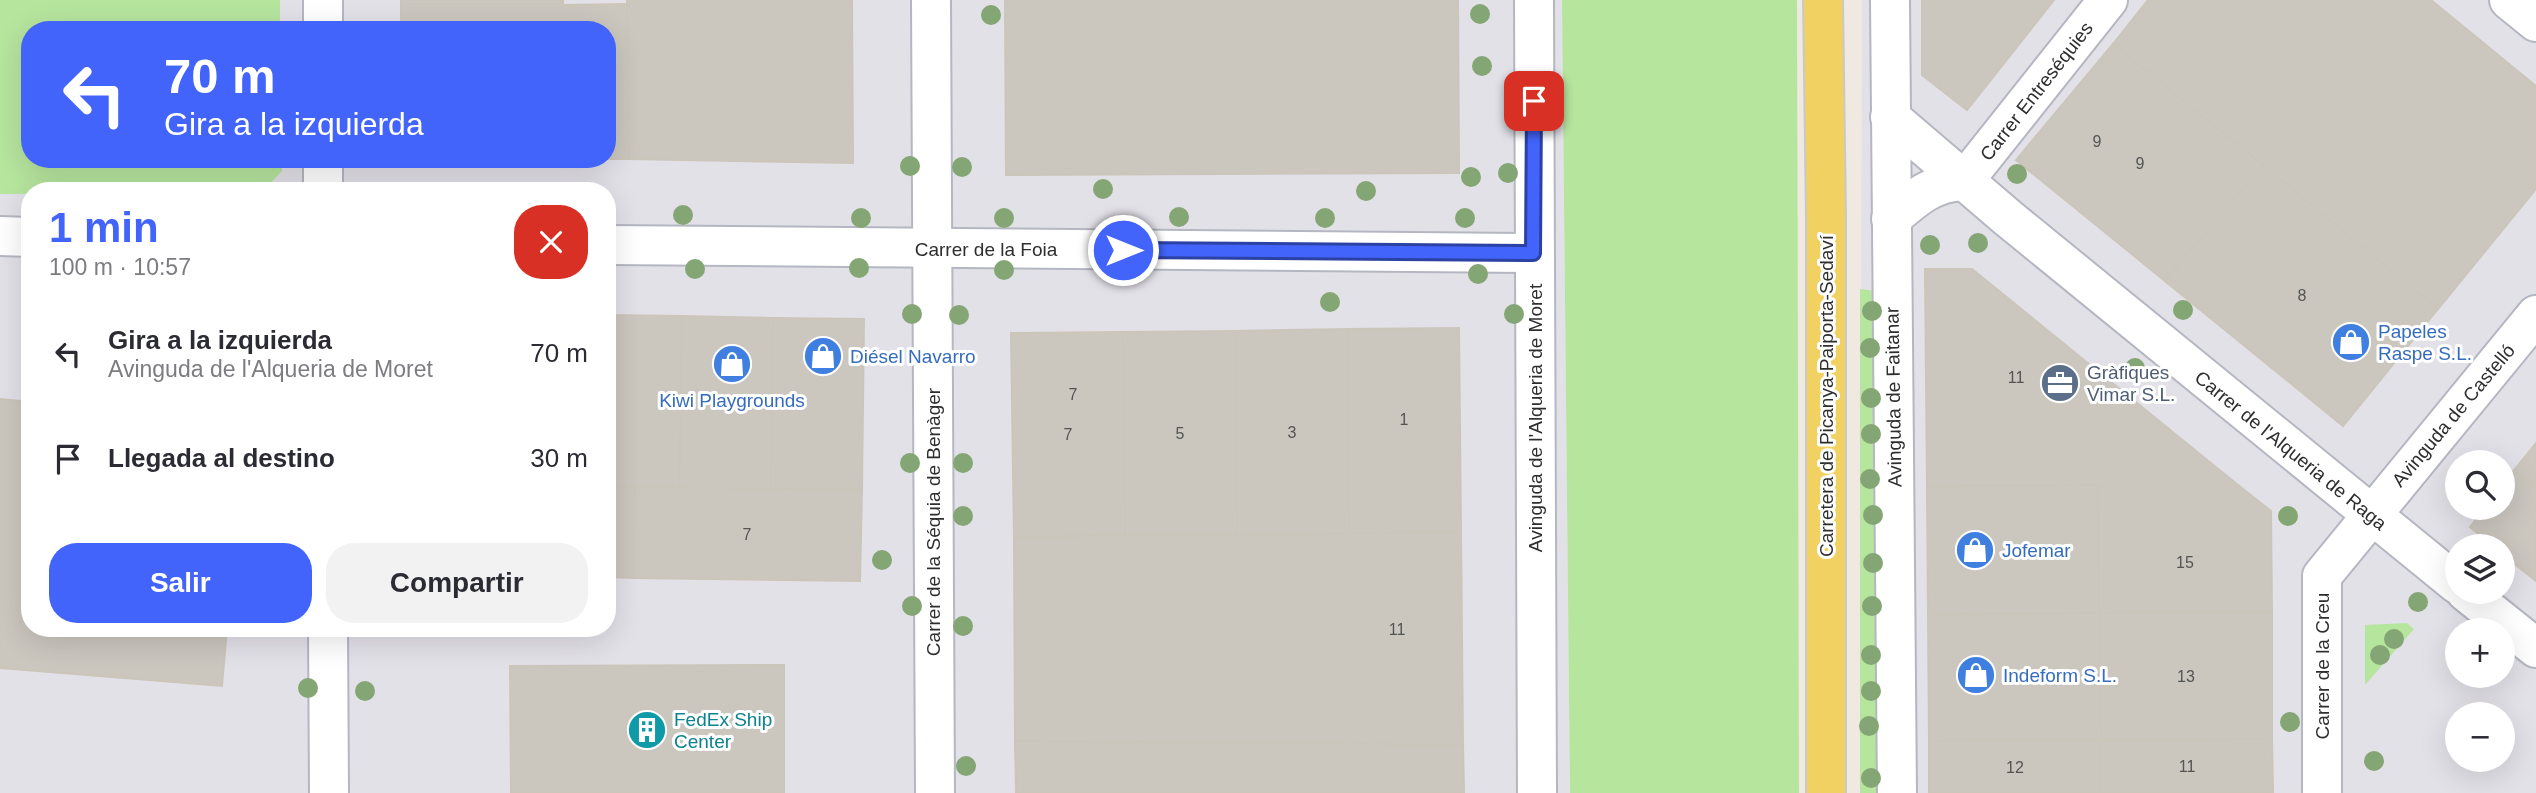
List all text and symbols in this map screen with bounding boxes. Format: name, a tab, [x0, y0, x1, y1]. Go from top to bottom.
street label: Carrer Entreséquies	[1976, 18, 2097, 165]
icon: left	[49, 49, 140, 140]
text: 70 m	[164, 49, 276, 103]
pin	[1504, 71, 1564, 131]
icon: arrive	[1515, 82, 1553, 120]
text: Gira a la izquierda	[164, 106, 424, 142]
house number: 9	[2093, 133, 2102, 150]
house number: 9	[2136, 155, 2145, 172]
text: 1 min	[49, 204, 159, 251]
button: close	[514, 205, 588, 279]
position arrow	[1086, 213, 1160, 287]
street label: Carretera de Picanya-Paiporta-Sedaví	[1816, 234, 1837, 557]
street label: Carrer de la Foia	[915, 239, 1058, 260]
text: 100 m · 10:57	[49, 254, 191, 280]
street label: Avinguda de l'Alqueria de Moret	[1525, 283, 1546, 552]
house number: 8	[2298, 287, 2307, 304]
street label: Avinguda de Faitanar	[1881, 306, 1906, 487]
shop icon: Papeles Raspe S.L.	[2330, 321, 2372, 363]
place label: Papeles Raspe S.L.	[2378, 321, 2472, 364]
text: Gira a la izquierda	[108, 325, 332, 355]
icon: left	[49, 335, 87, 373]
shop icon: Diésel Navarro	[802, 335, 844, 377]
text: 70 m	[530, 338, 588, 368]
street label: Avinguda de Castelló	[2388, 340, 2519, 491]
shop icon: Kiwi Playgrounds	[711, 343, 753, 385]
place label: Diésel Navarro	[850, 346, 976, 367]
text: Avinguda de l'Alqueria de Moret	[108, 356, 433, 382]
office icon: Gràfiques Vimar S.L.	[2039, 362, 2081, 404]
place label: Gràfiques Vimar S.L.	[2087, 362, 2175, 405]
street label: Carrer de l'Alqueria de Raga	[2191, 367, 2391, 534]
house number: 11	[2008, 369, 2024, 386]
house number: 7	[1069, 386, 1078, 403]
street label: Carrer de la Séquia de Benàger	[923, 387, 944, 656]
place label: Kiwi Playgrounds	[659, 390, 805, 411]
house number: 1	[1400, 411, 1409, 428]
house number: 3	[1288, 424, 1297, 441]
house number: 5	[1176, 425, 1185, 442]
house number: 7	[1064, 426, 1073, 443]
icon: arrive	[49, 440, 87, 478]
text: Llegada al destino	[108, 443, 335, 473]
text: 30 m	[530, 443, 588, 473]
map controls	[2445, 450, 2515, 772]
button: search	[2445, 450, 2515, 520]
house number: 7	[743, 526, 752, 543]
shop icon: Jofemar	[1954, 529, 1996, 571]
button: layers	[2445, 534, 2515, 604]
place label: Jofemar	[2002, 540, 2071, 561]
button: Salir	[49, 543, 312, 623]
button: Compartir	[326, 543, 588, 623]
house number: 15	[2176, 554, 2194, 571]
street label: Carrer de la Creu	[2312, 593, 2333, 739]
button: +	[2445, 618, 2515, 688]
house number: 11	[1389, 621, 1405, 638]
shop icon: Indeform S.L.	[1955, 654, 1997, 696]
place label: Indeform S.L.	[2003, 665, 2117, 686]
house number: 13	[2177, 668, 2195, 685]
button: −	[2445, 702, 2515, 772]
building icon: FedEx Ship Center	[626, 709, 668, 751]
place label: FedEx Ship Center	[674, 709, 772, 752]
house number: 11	[2179, 758, 2195, 775]
house number: 12	[2006, 759, 2024, 776]

